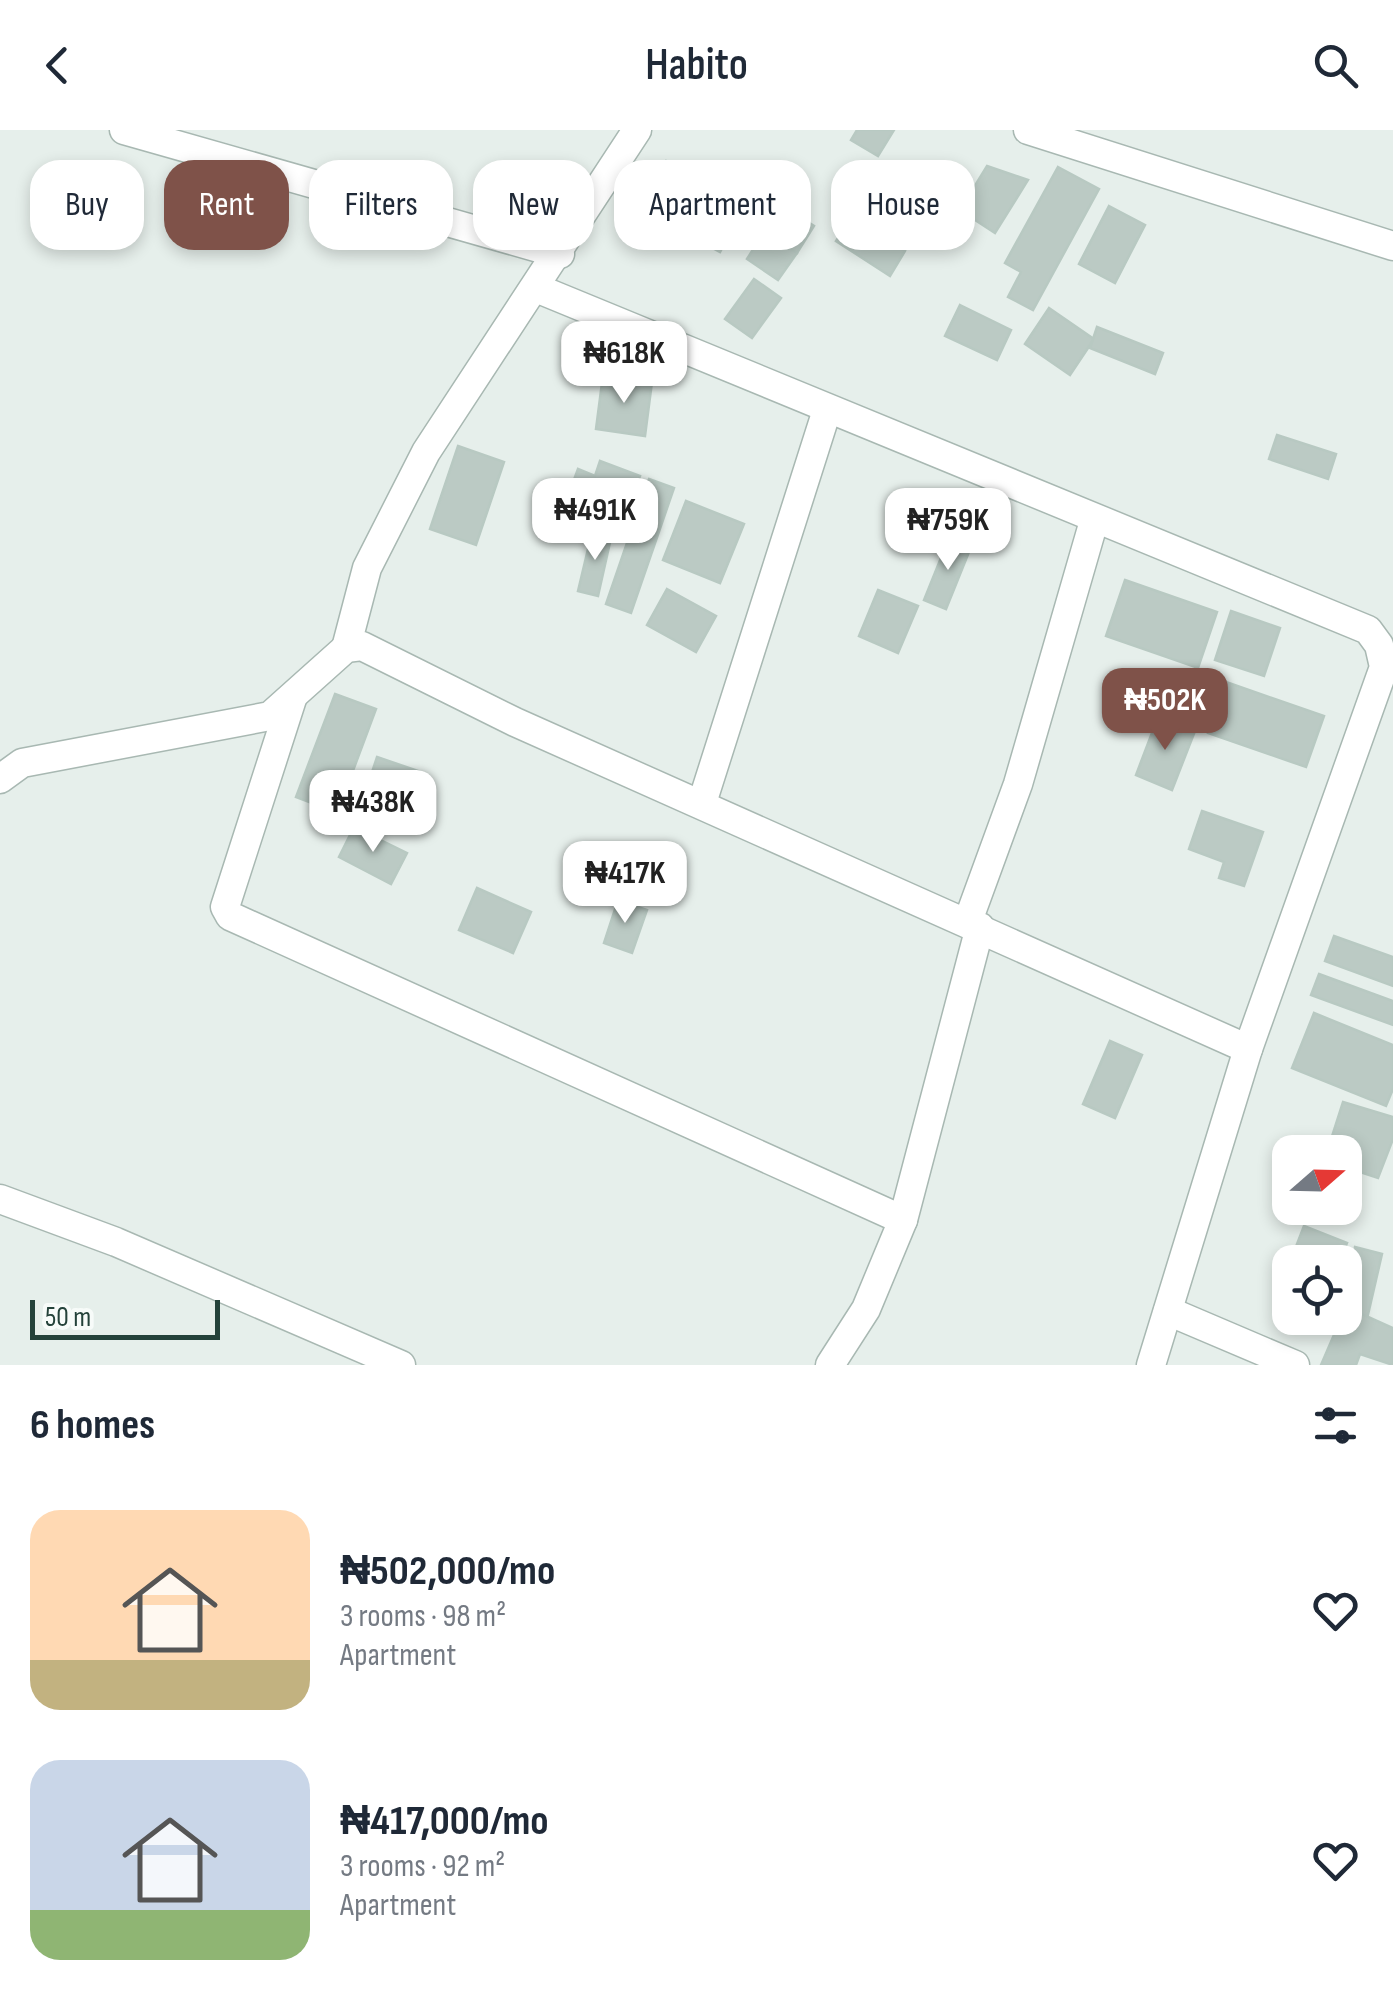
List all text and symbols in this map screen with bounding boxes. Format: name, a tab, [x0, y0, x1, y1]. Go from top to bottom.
icon: back	[30, 38, 85, 93]
text: Habito	[645, 38, 748, 93]
icon: search	[1308, 38, 1363, 93]
chip: Buy	[30, 160, 144, 250]
chip: Rent	[164, 160, 289, 250]
chip: Filters	[309, 160, 453, 250]
chip: New	[473, 160, 594, 250]
chip: Apartment	[614, 160, 811, 250]
chip: House	[831, 160, 975, 250]
pin: ₦618K	[554, 321, 694, 406]
text: ₦618K	[583, 334, 665, 373]
pin: ₦491K	[525, 478, 665, 563]
pin: ₦759K	[878, 488, 1018, 573]
text: ₦491K	[554, 491, 636, 530]
text: ₦759K	[907, 501, 989, 540]
pin: ₦502K	[1095, 668, 1235, 753]
text: ₦502K	[1124, 681, 1206, 720]
pin: ₦438K	[303, 770, 443, 855]
text: ₦438K	[331, 783, 415, 822]
pin: ₦417K	[555, 841, 695, 926]
text: ₦417K	[585, 854, 665, 893]
north arrow	[1272, 1135, 1362, 1225]
map controls	[1272, 1135, 1362, 1335]
button: locate	[1272, 1245, 1362, 1335]
scale bar	[30, 1295, 220, 1340]
text: 50 m	[45, 1301, 91, 1334]
icon: filters	[1308, 1398, 1363, 1453]
text: 6 homes	[30, 1400, 155, 1451]
text: ₦502,000/mo	[340, 1546, 555, 1597]
icon: home	[110, 1550, 230, 1670]
icon: heart	[1308, 1583, 1363, 1638]
text: 3 rooms · 98 m²	[340, 1597, 506, 1636]
text: Apartment	[340, 1636, 456, 1675]
text: ₦417,000/mo	[340, 1796, 549, 1847]
icon: home	[110, 1800, 230, 1920]
icon: heart	[1308, 1833, 1363, 1888]
text: 3 rooms · 92 m²	[340, 1847, 505, 1886]
text: Apartment	[340, 1886, 456, 1925]

